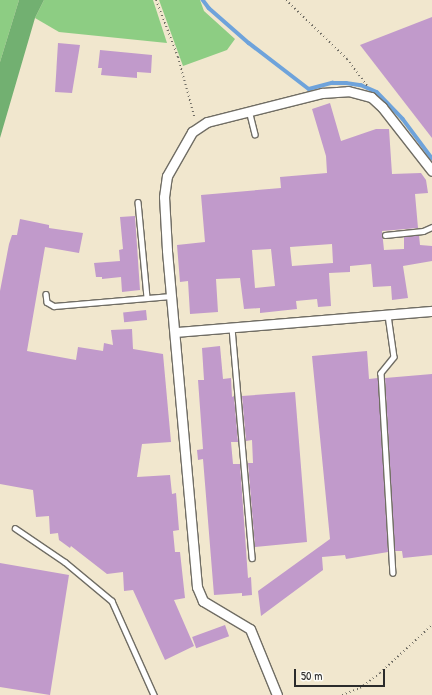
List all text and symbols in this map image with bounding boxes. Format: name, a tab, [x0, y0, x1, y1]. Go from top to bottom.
scale bar	[296, 661, 387, 687]
text: 50 m	[301, 667, 322, 684]

